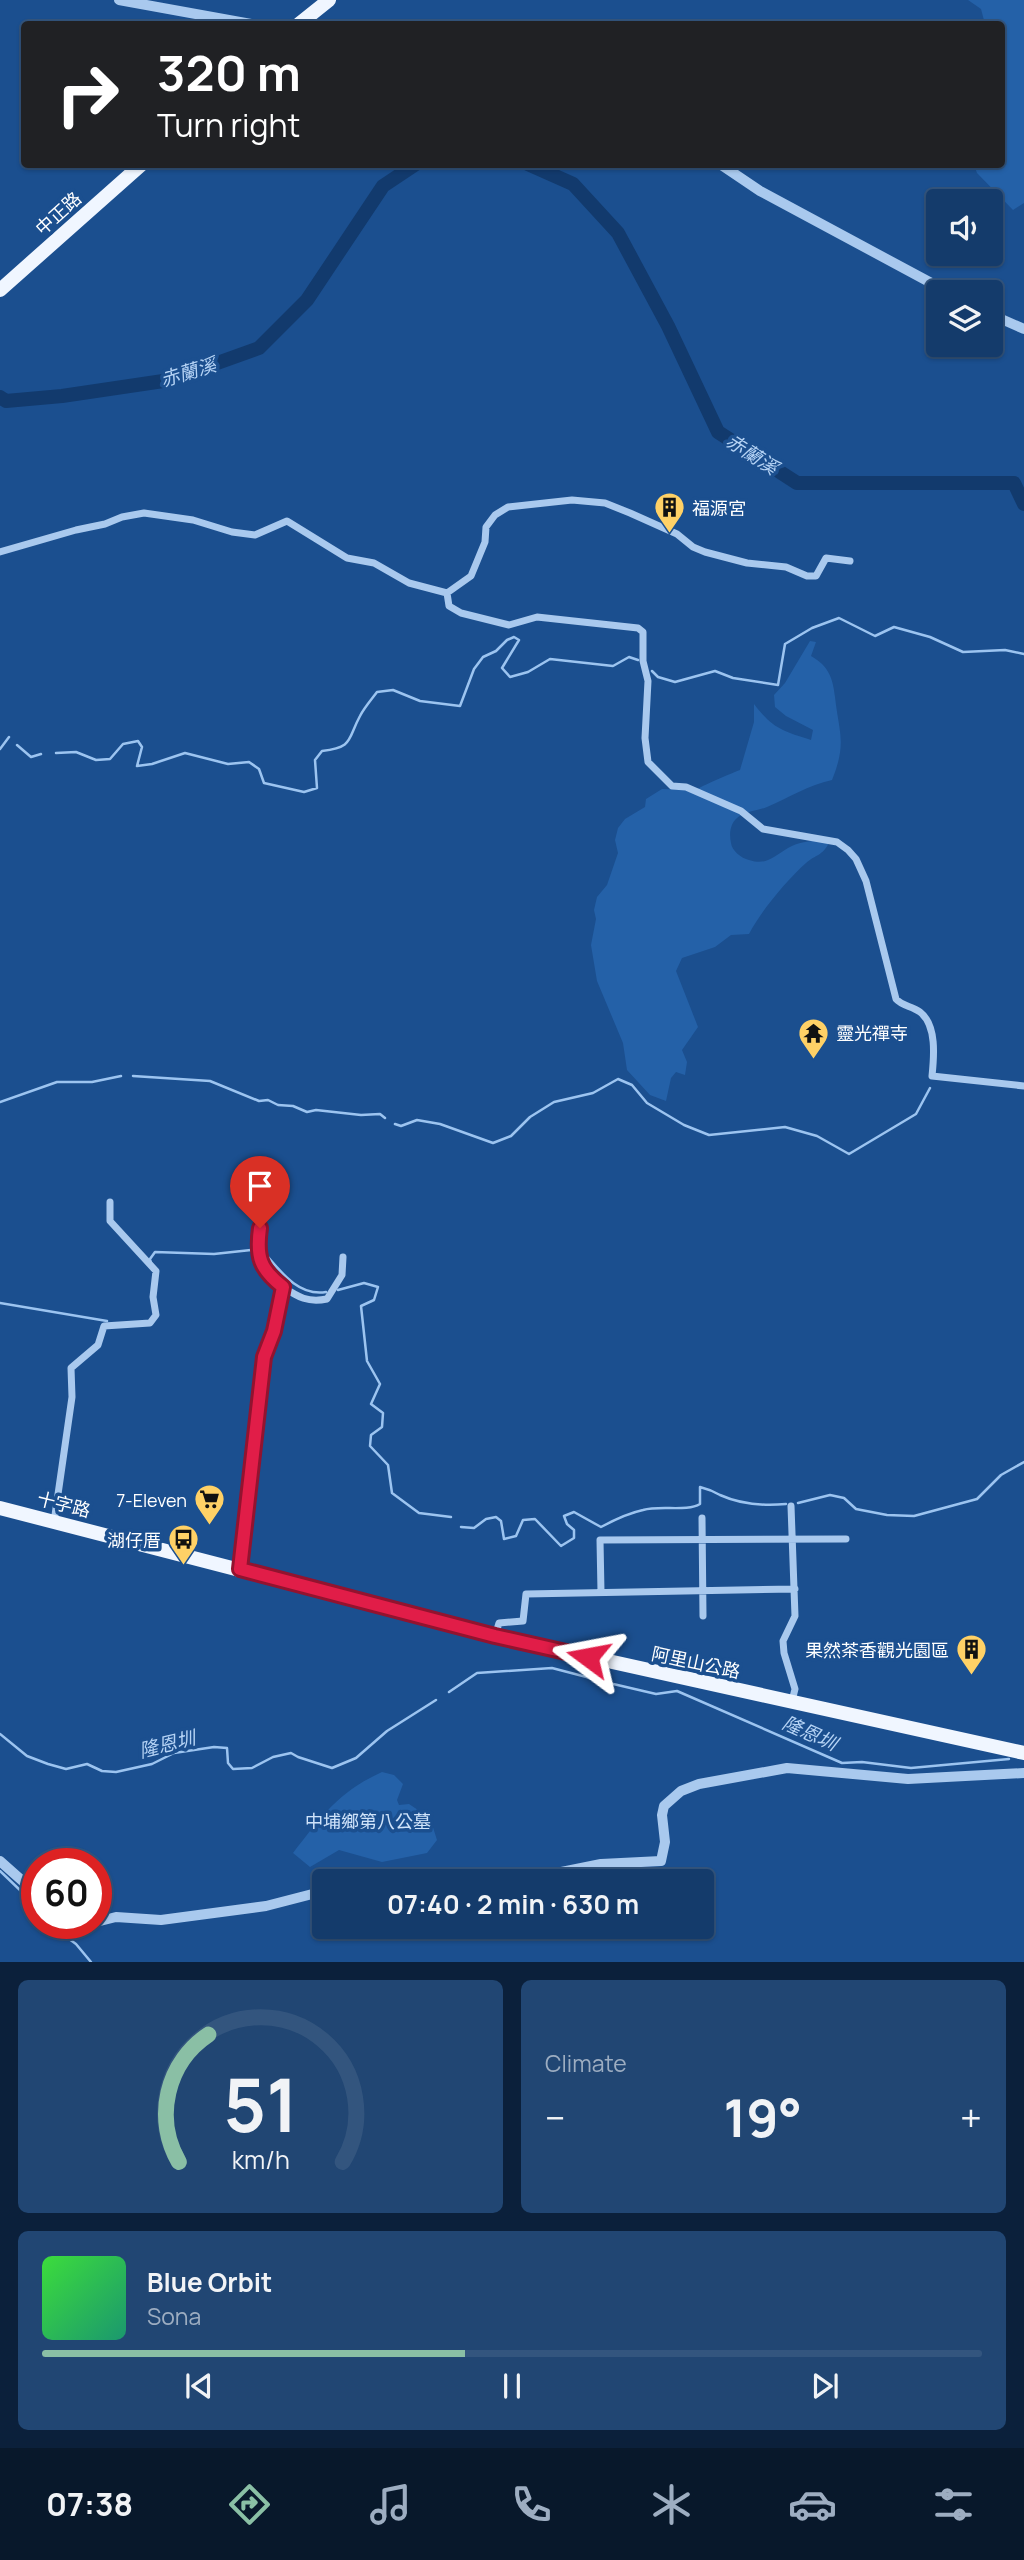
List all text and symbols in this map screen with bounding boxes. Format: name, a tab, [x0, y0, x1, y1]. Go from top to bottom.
text: 320 m	[157, 39, 301, 106]
icon: right	[42, 49, 133, 140]
text: Turn right	[157, 103, 300, 147]
street label: 中正路	[30, 186, 86, 240]
map controls	[926, 189, 1003, 357]
button: sound	[926, 189, 1003, 266]
button: layers	[926, 280, 1003, 357]
water label: 赤蘭溪	[157, 350, 222, 393]
water label: 赤蘭溪	[721, 428, 785, 482]
building icon: 福源宮	[652, 491, 686, 535]
place label: 福源宮	[692, 496, 746, 520]
temple icon: 靈光禪寺	[796, 1016, 830, 1060]
place label: 靈光禪寺	[836, 1021, 908, 1045]
pin	[230, 1156, 290, 1228]
icon: arrive	[241, 1167, 279, 1205]
supermarket icon: 7-Eleven	[193, 1483, 227, 1527]
street label: 十字路	[35, 1486, 93, 1522]
place label: 7-Eleven	[116, 1488, 187, 1512]
bus stop icon: 湖仔厝	[167, 1523, 201, 1567]
place label: 湖仔厝	[107, 1528, 161, 1552]
position arrow	[551, 1620, 625, 1694]
building icon: 果然茶香觀光園區	[955, 1633, 989, 1677]
place label: 果然茶香觀光園區	[805, 1638, 949, 1662]
street label: 阿里山公路	[649, 1641, 743, 1683]
water label: 隆恩圳	[779, 1710, 844, 1758]
water label: 隆恩圳	[136, 1724, 201, 1764]
park label: 中埔鄉第八公墓	[305, 1809, 431, 1833]
speed limit sign: 60	[21, 1848, 112, 1939]
text: 07:40 · 2 min · 630 m	[387, 1886, 639, 1922]
text: Climate	[545, 2047, 627, 2079]
text: 51	[223, 2055, 298, 2155]
text: 19°	[724, 2082, 802, 2153]
text: −	[545, 2091, 566, 2143]
text: +	[960, 2091, 982, 2143]
text: km/h	[231, 2142, 290, 2177]
text: Blue Orbit	[147, 2264, 272, 2300]
text: Sona	[147, 2300, 201, 2332]
icon: previous	[180, 2367, 218, 2405]
icon: pause	[493, 2367, 531, 2405]
icon: next	[806, 2367, 844, 2405]
icon: directions	[225, 2480, 274, 2529]
icon: music	[366, 2480, 415, 2529]
icon: phone	[507, 2480, 556, 2529]
icon: climate	[647, 2480, 696, 2529]
icon: car	[788, 2480, 837, 2529]
icon: filters	[929, 2480, 978, 2529]
text: 07:38	[46, 2482, 133, 2526]

